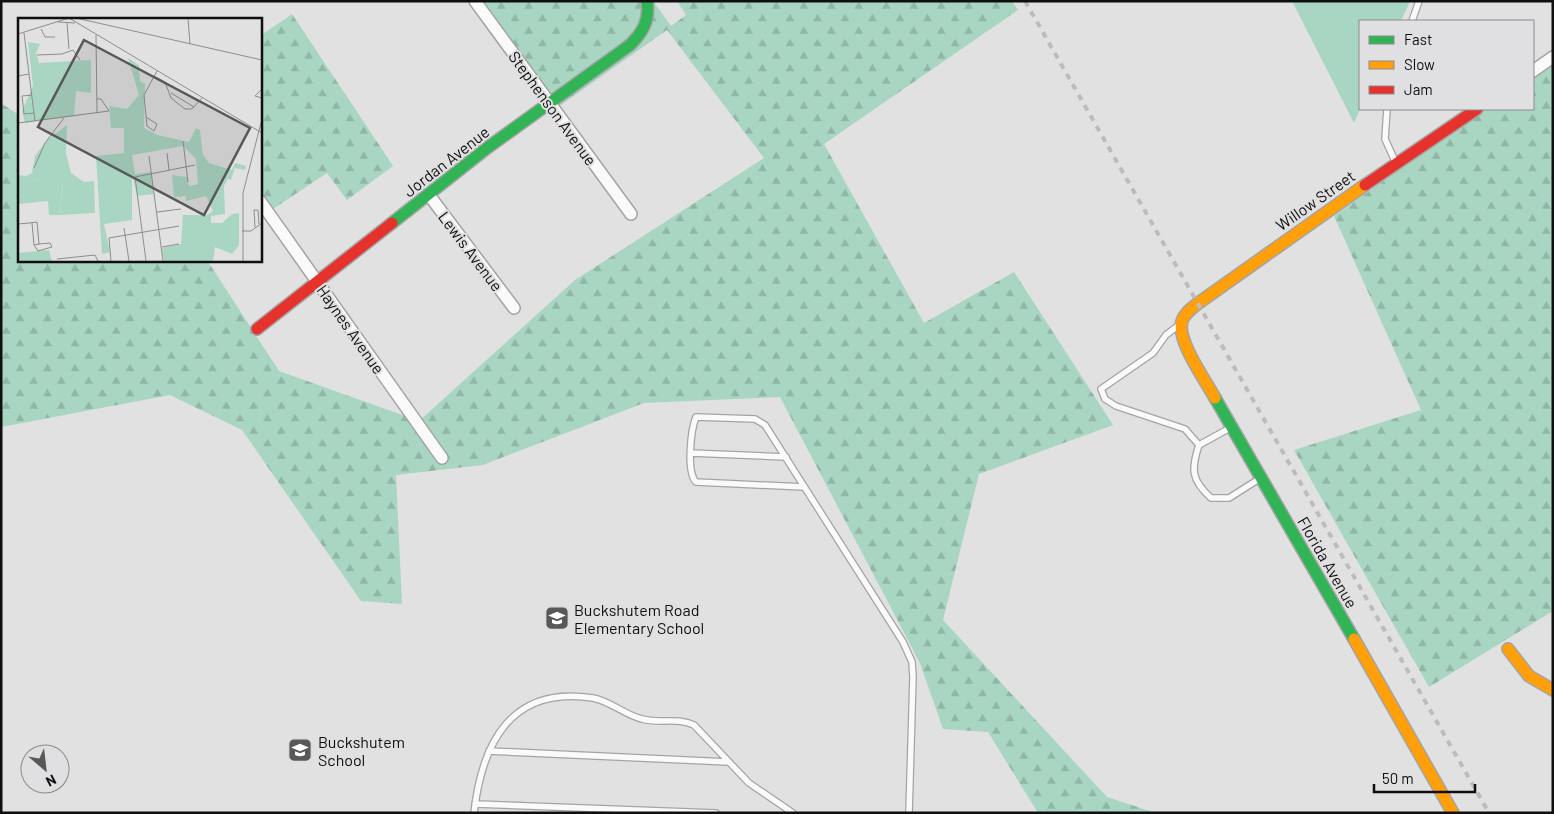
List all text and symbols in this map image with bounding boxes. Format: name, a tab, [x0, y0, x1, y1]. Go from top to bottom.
inset map	[18, 18, 261, 261]
legend	[1359, 20, 1534, 110]
text: Fast	[1404, 30, 1432, 48]
street label: Stephenson Avenue	[505, 47, 601, 169]
text: Slow	[1404, 55, 1435, 73]
text: Jam	[1404, 80, 1433, 98]
street label: Jordan Avenue	[399, 122, 493, 200]
street label: Willow Street	[1272, 166, 1358, 234]
street label: Lewis Avenue	[435, 207, 507, 295]
street label: Haynes Avenue	[313, 281, 389, 377]
street label: Florida Avenue	[1294, 513, 1362, 611]
place label: Buckshutem Road Elementary School	[574, 600, 704, 637]
school or university icon: Buckshutem Road Elementary School	[544, 605, 570, 631]
place label: Buckshutem School	[318, 732, 405, 769]
school or university icon: Buckshutem School	[287, 737, 313, 763]
north arrow	[20, 744, 70, 794]
scale bar	[1374, 762, 1475, 794]
text: 50 m	[1382, 769, 1414, 787]
text: N	[43, 771, 59, 791]

